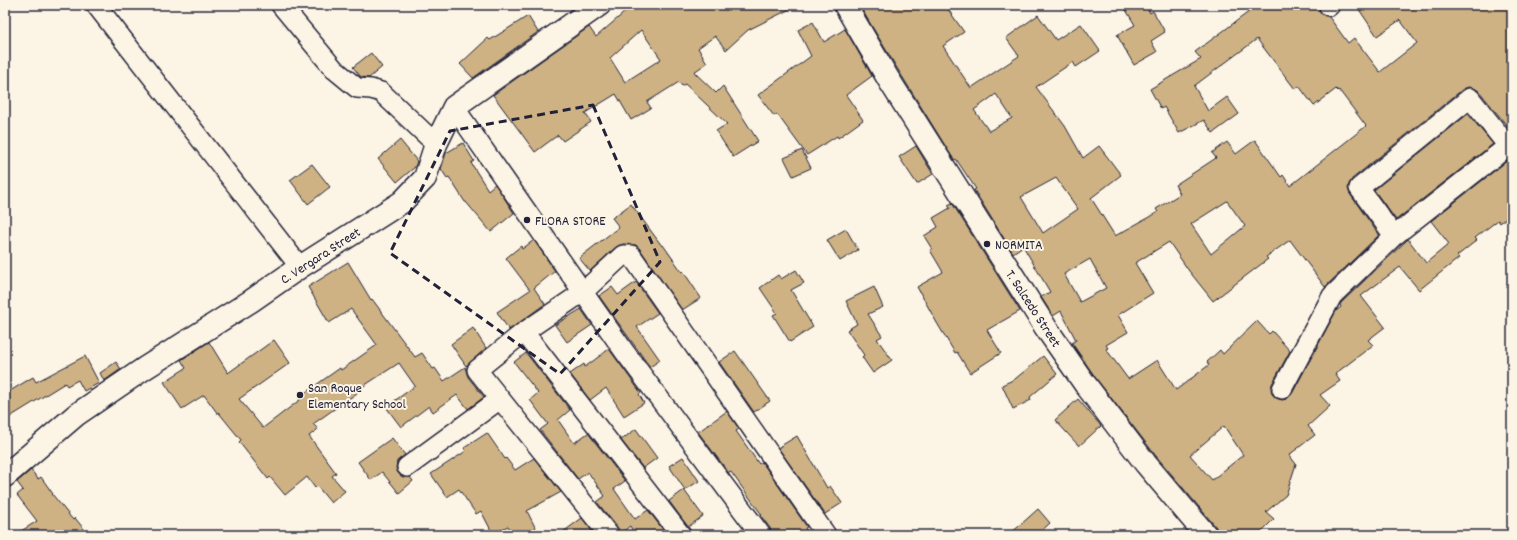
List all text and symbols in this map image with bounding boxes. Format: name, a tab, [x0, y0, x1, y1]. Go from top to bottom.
place label: FLORA STORE	[535, 212, 606, 232]
marker: FLORA STORE	[522, 215, 532, 225]
street label: C. Vergara Street	[277, 223, 365, 290]
place label: NORMITA	[995, 236, 1043, 256]
marker: NORMITA	[982, 239, 992, 249]
street label: T. Salcedo Street	[1000, 266, 1065, 352]
place label: San Roque Elementary School	[308, 379, 407, 415]
marker: San Roque Elementary School	[295, 390, 305, 400]

